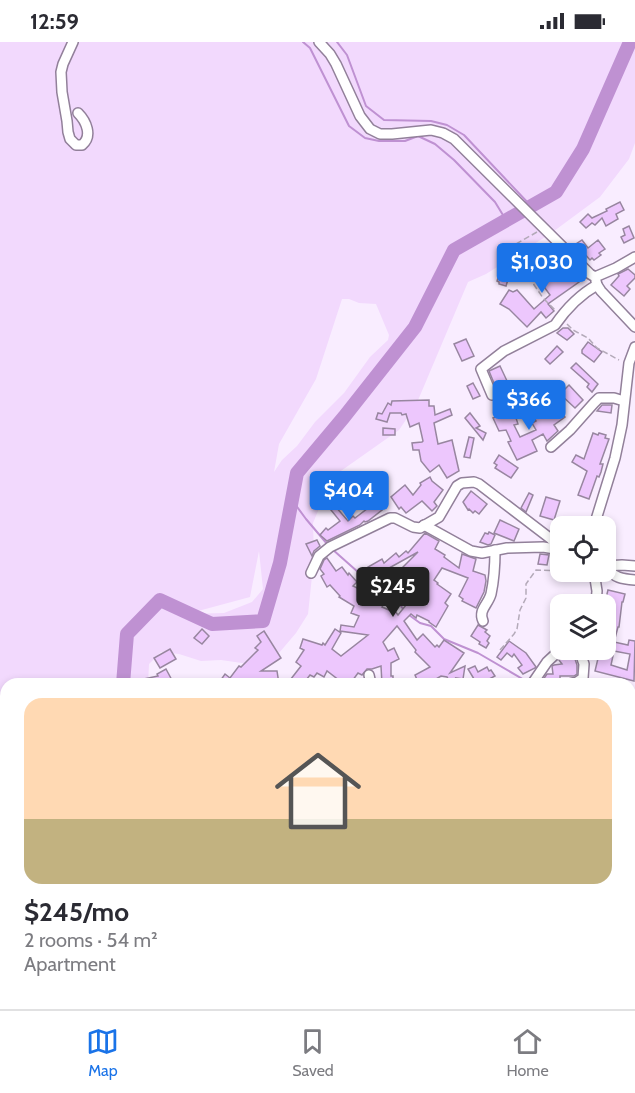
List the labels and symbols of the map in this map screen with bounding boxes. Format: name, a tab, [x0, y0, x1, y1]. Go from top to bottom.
pin: $1,030	[493, 243, 591, 294]
pin: $366	[493, 380, 565, 431]
pin: $404	[313, 471, 385, 522]
pin: $245	[357, 567, 429, 618]

